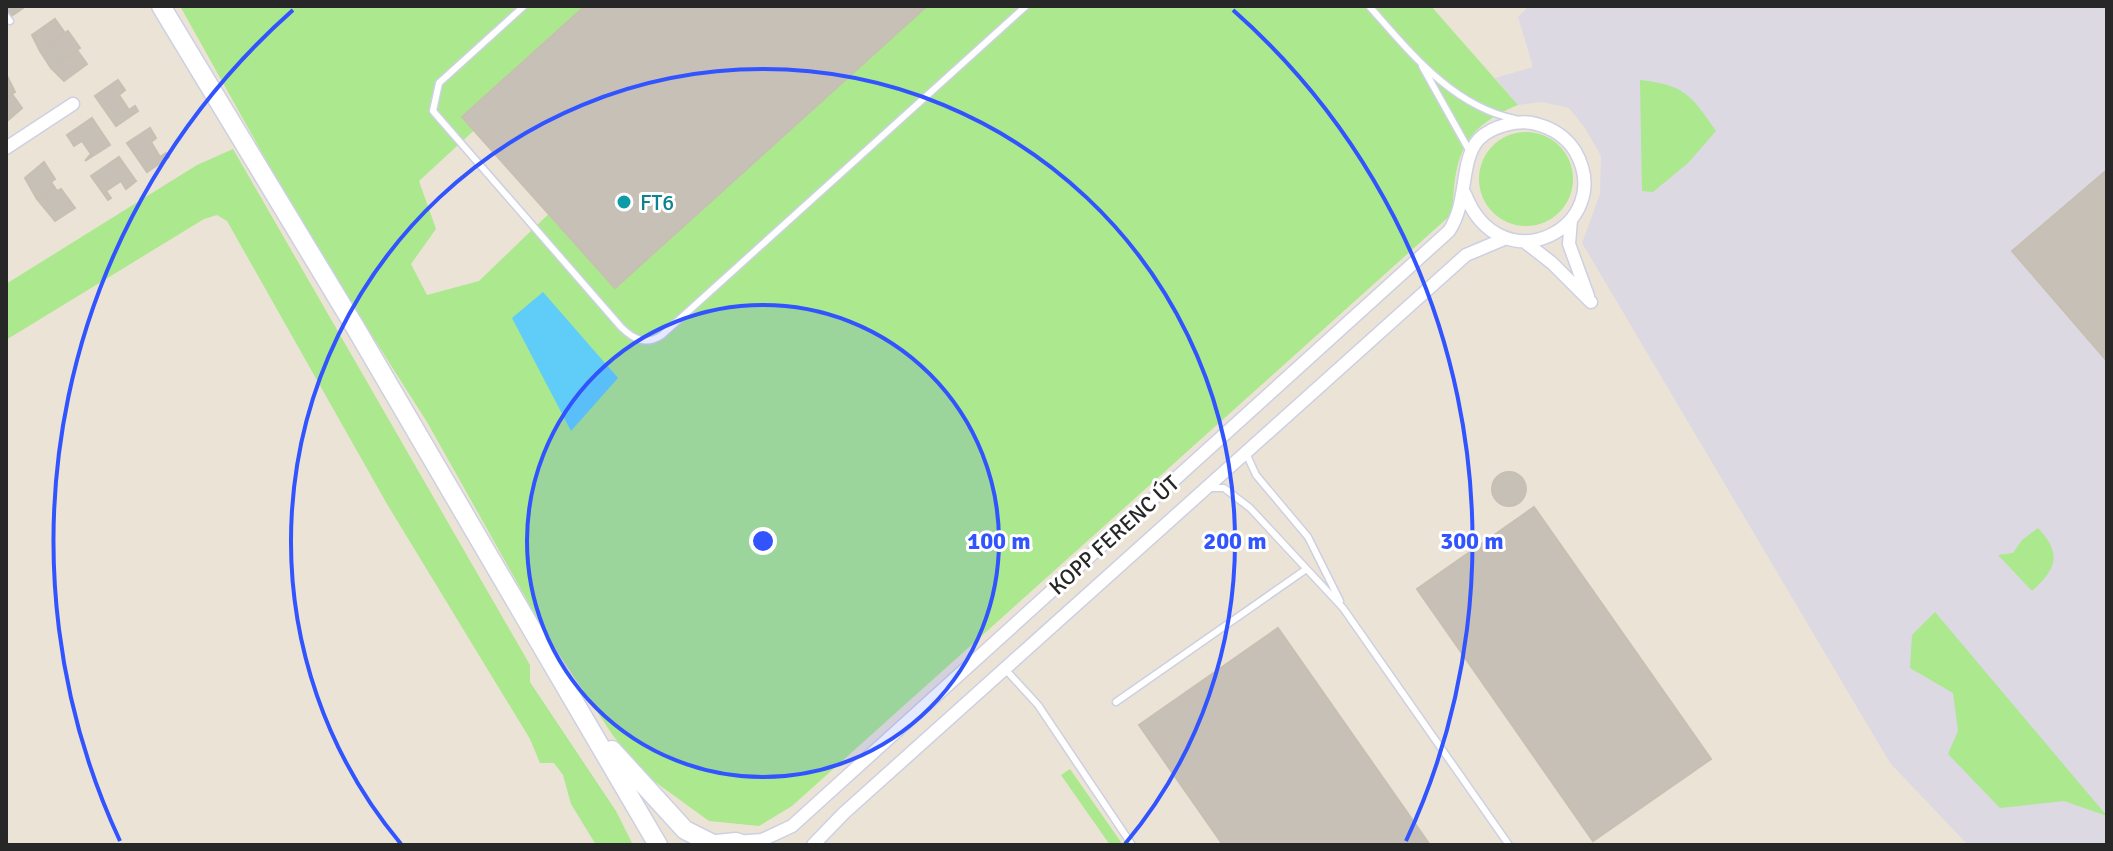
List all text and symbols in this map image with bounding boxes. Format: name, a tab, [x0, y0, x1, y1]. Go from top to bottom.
place label: FT6	[640, 189, 674, 216]
marker: FT6	[615, 193, 633, 211]
street label: KOPP FERENC ÚT	[1044, 470, 1185, 600]
text: 100 m	[967, 526, 1031, 556]
text: 200 m	[1203, 526, 1267, 556]
text: 300 m	[1440, 526, 1504, 556]
centre of rings	[749, 527, 777, 555]

